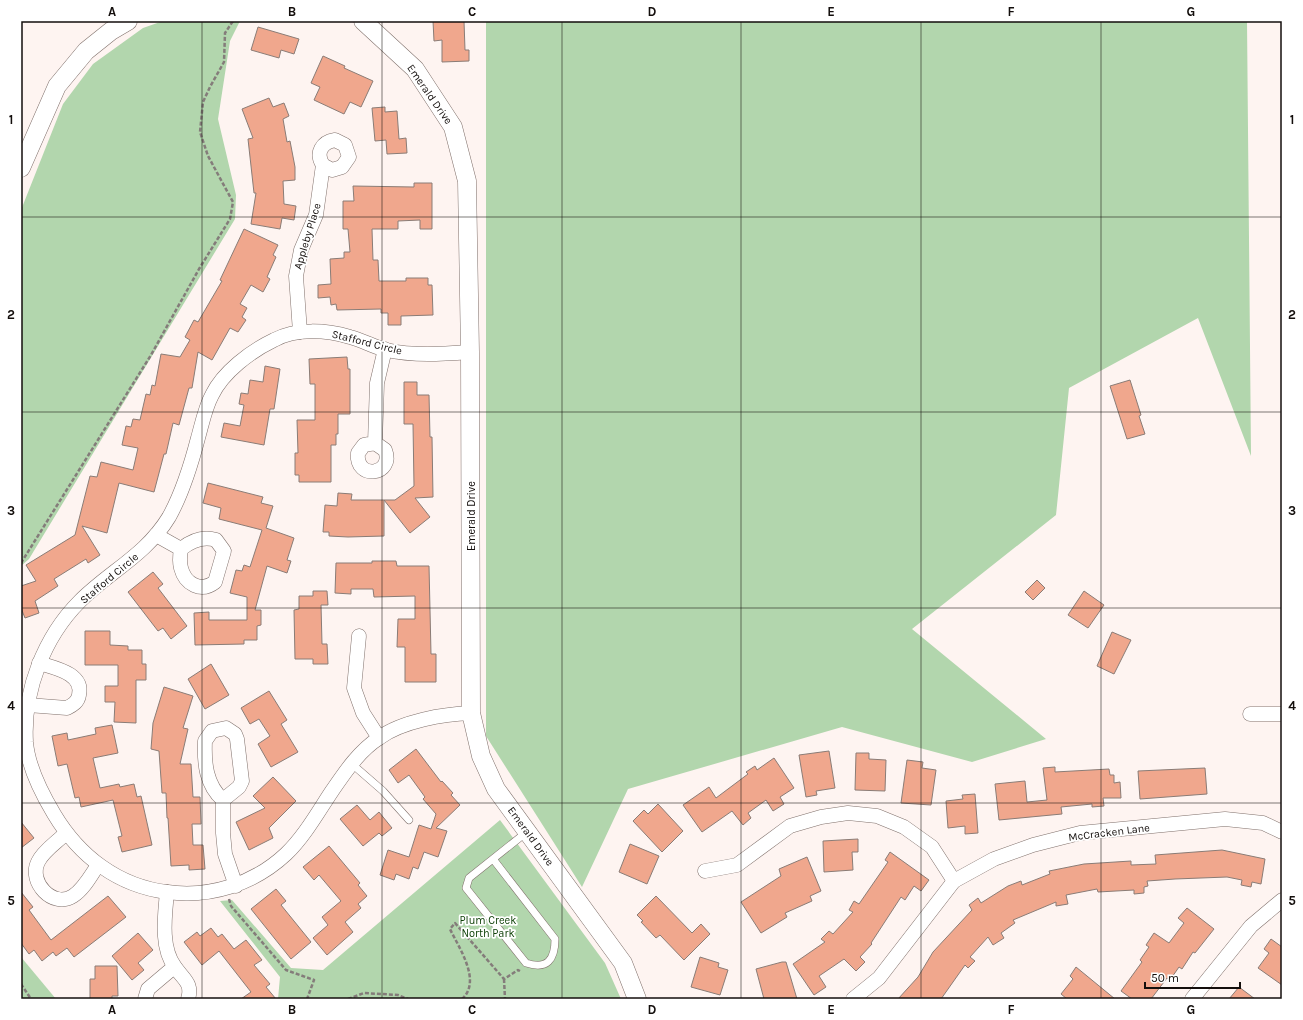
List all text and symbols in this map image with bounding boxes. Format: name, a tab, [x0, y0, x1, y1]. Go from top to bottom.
text: A	[108, 4, 116, 19]
text: B	[288, 4, 296, 19]
text: C	[468, 4, 476, 19]
text: D	[648, 4, 657, 19]
text: E	[827, 4, 835, 19]
text: F	[1007, 4, 1015, 19]
text: G	[1187, 4, 1195, 19]
street label: Emerald Drive	[404, 62, 455, 127]
text: 1	[9, 112, 13, 127]
text: 1	[1290, 112, 1294, 127]
street label: Appleby Place	[291, 201, 324, 271]
text: 2	[7, 307, 15, 322]
text: 2	[1288, 307, 1296, 322]
street label: Stafford Circle	[330, 327, 404, 358]
street label: Emerald Drive	[465, 481, 478, 551]
text: 3	[7, 503, 15, 518]
text: 3	[1288, 503, 1296, 518]
street label: Stafford Circle	[78, 550, 141, 606]
text: 4	[7, 698, 15, 713]
text: 4	[1288, 698, 1296, 713]
street label: Emerald Drive	[505, 804, 557, 869]
street label: McCracken Lane	[1068, 821, 1151, 844]
text: 5	[7, 893, 15, 908]
text: 5	[1288, 893, 1296, 908]
park label: Plum Creek North Park	[460, 914, 516, 940]
scale bar	[1145, 964, 1240, 990]
text: 50 m	[1151, 971, 1179, 985]
text: A	[108, 1002, 116, 1017]
text: B	[288, 1002, 296, 1017]
text: C	[468, 1002, 476, 1017]
text: D	[648, 1002, 657, 1017]
text: E	[827, 1002, 835, 1017]
text: F	[1007, 1002, 1015, 1017]
text: G	[1187, 1002, 1195, 1017]

